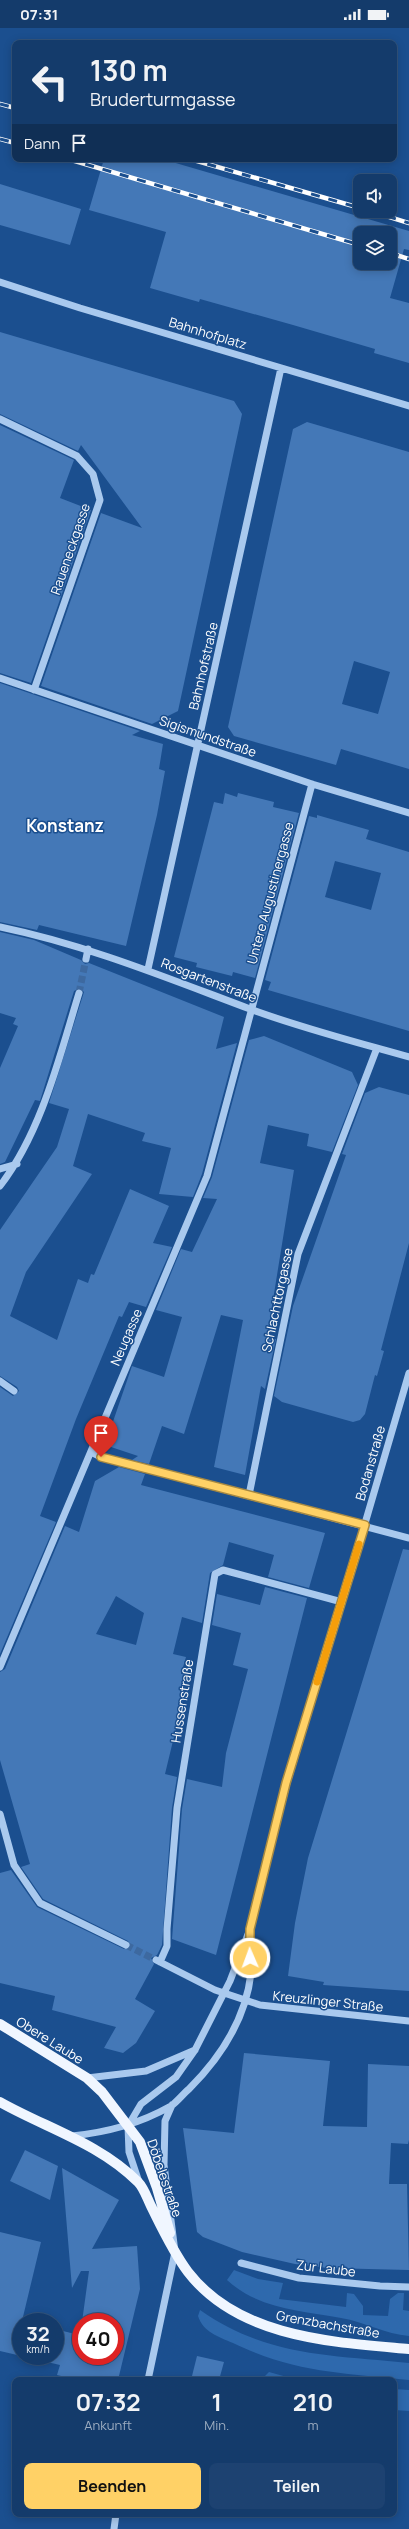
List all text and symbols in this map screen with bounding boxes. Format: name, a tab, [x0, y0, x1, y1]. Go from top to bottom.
text: 07:31	[20, 4, 58, 25]
text: 130 m	[90, 51, 168, 89]
icon: left	[24, 56, 76, 108]
text: Bruderturmgasse	[90, 87, 236, 111]
icon: arrive	[68, 132, 90, 154]
text: Dann	[24, 133, 60, 154]
map controls	[353, 174, 397, 270]
button: sound	[353, 174, 397, 218]
button: layers	[353, 226, 397, 270]
street label: Bahnhofplatz	[167, 313, 249, 353]
street label: Raueneckgasse	[46, 500, 94, 597]
street label: Bahnhofstraße	[184, 620, 222, 712]
street label: Sigismundstraße	[157, 711, 259, 761]
district label: Konstanz	[26, 814, 104, 837]
street label: Untere Augustinergasse	[242, 820, 298, 966]
street label: Rosgartenstraße	[158, 953, 260, 1007]
street label: Schlachttorgasse	[257, 1246, 297, 1354]
street label: Neugasse	[106, 1305, 146, 1368]
pin	[84, 1416, 118, 1457]
icon: arrive	[90, 1422, 112, 1444]
street label: Bodanstraße	[351, 1423, 389, 1503]
street label: Hussenstraße	[167, 1657, 198, 1744]
position arrow	[229, 1937, 271, 1979]
street label: Kreuzlinger Straße	[272, 1986, 385, 2016]
street label: Obere Laube	[13, 2012, 87, 2068]
street label: Döbelestraße	[143, 2137, 187, 2220]
street label: Zur Laube	[295, 2255, 357, 2281]
street label: Grenzbachstraße	[275, 2306, 381, 2342]
speed limit sign: 40	[72, 2313, 124, 2365]
text: 32	[26, 2320, 50, 2347]
text: km/h	[26, 2342, 50, 2356]
text: 07:32	[76, 2385, 141, 2418]
text: 1	[211, 2385, 222, 2418]
text: 210	[293, 2385, 333, 2418]
text: Ankunft	[84, 2416, 132, 2434]
text: Min.	[204, 2416, 229, 2434]
text: m	[308, 2416, 319, 2434]
button: Beenden	[24, 2463, 201, 2509]
button: Teilen	[209, 2463, 385, 2509]

